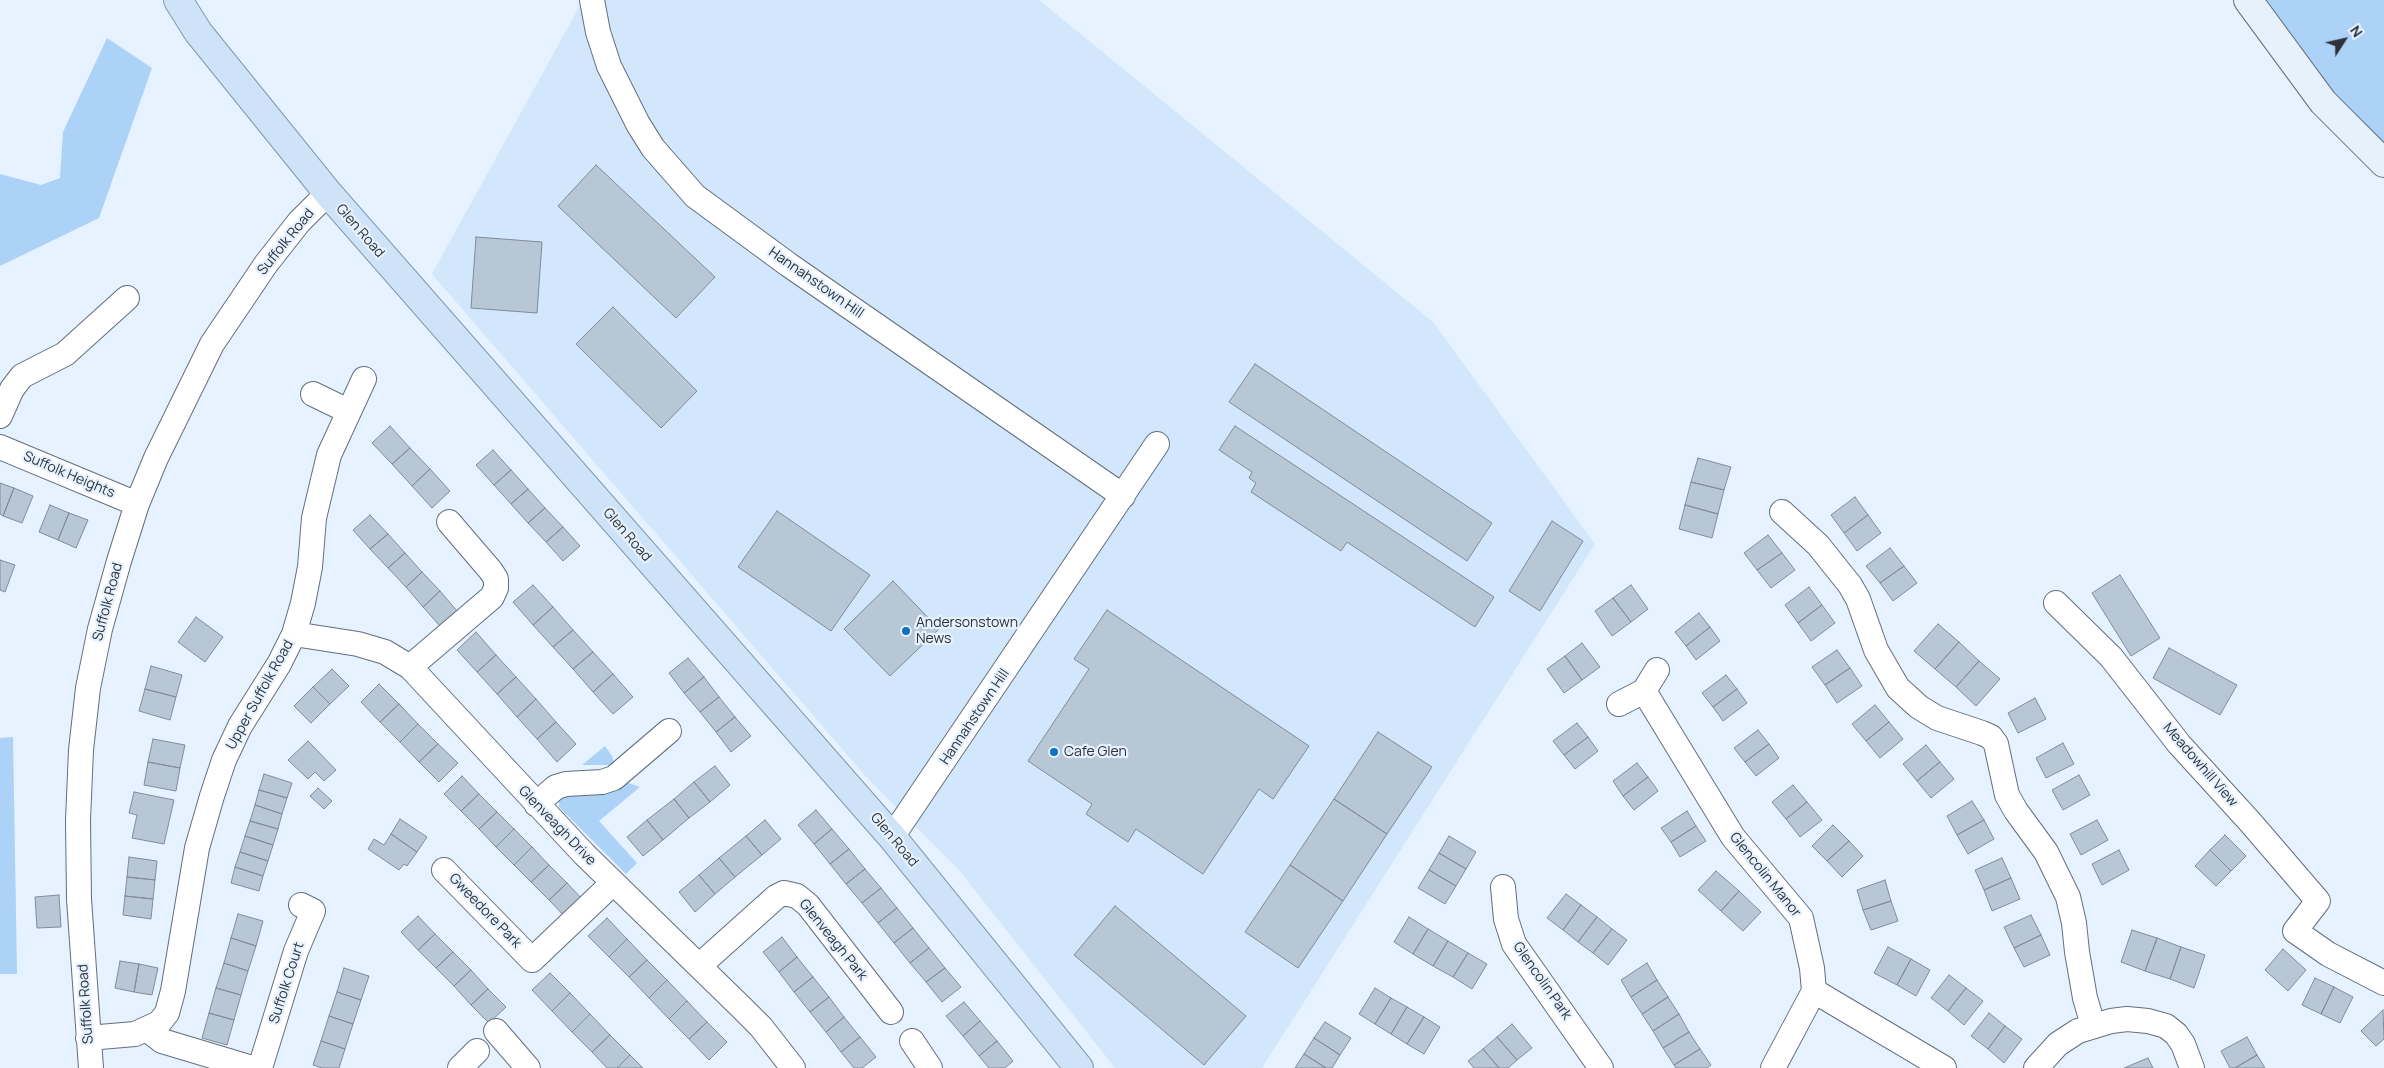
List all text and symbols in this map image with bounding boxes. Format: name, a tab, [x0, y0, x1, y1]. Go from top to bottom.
north arrow	[2319, 15, 2369, 65]
text: N	[2346, 22, 2367, 41]
street label: Glen Road	[332, 201, 388, 261]
street label: Suffolk Road	[254, 205, 318, 279]
street label: Hannahstown Hill	[765, 244, 867, 322]
street label: Suffolk Heights	[21, 448, 117, 502]
street label: Glen Road	[599, 505, 655, 565]
street label: Suffolk Road	[89, 561, 127, 643]
place label: Andersonstown News	[916, 615, 1018, 648]
marker: Andersonstown News	[900, 625, 912, 637]
street label: Upper Suffolk Road	[223, 637, 297, 753]
street label: Hannahstown Hill	[937, 666, 1013, 768]
street label: Meadowhill View	[2159, 720, 2241, 810]
place label: Cafe Glen	[1064, 744, 1127, 760]
marker: Cafe Glen	[1048, 746, 1060, 758]
street label: Glenveagh Drive	[515, 783, 599, 869]
street label: Glen Road	[867, 810, 921, 870]
street label: Glencolin Manor	[1726, 829, 1804, 921]
street label: Gweedore Park	[445, 870, 525, 952]
street label: Glenveagh Park	[795, 896, 871, 984]
street label: Glencolin Park	[1509, 939, 1575, 1023]
street label: Suffolk Court	[266, 940, 308, 1026]
street label: Suffolk Road	[75, 963, 97, 1045]

